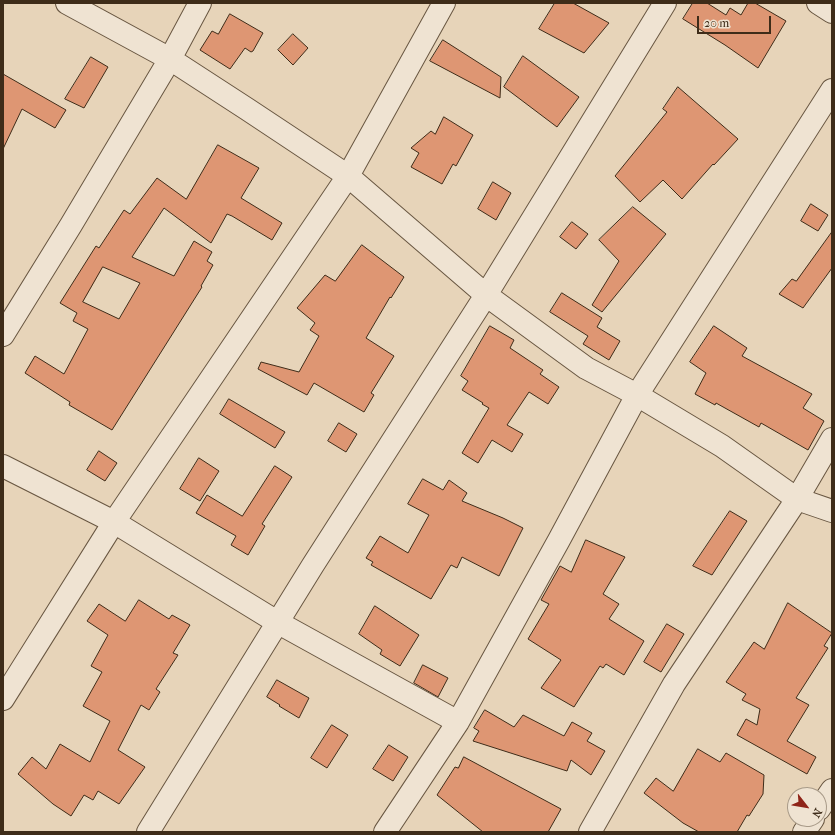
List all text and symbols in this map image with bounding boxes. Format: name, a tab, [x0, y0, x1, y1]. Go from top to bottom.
scale bar	[699, 8, 773, 34]
text: 20 m	[704, 16, 729, 30]
north arrow	[787, 787, 827, 827]
text: N	[809, 806, 825, 820]

